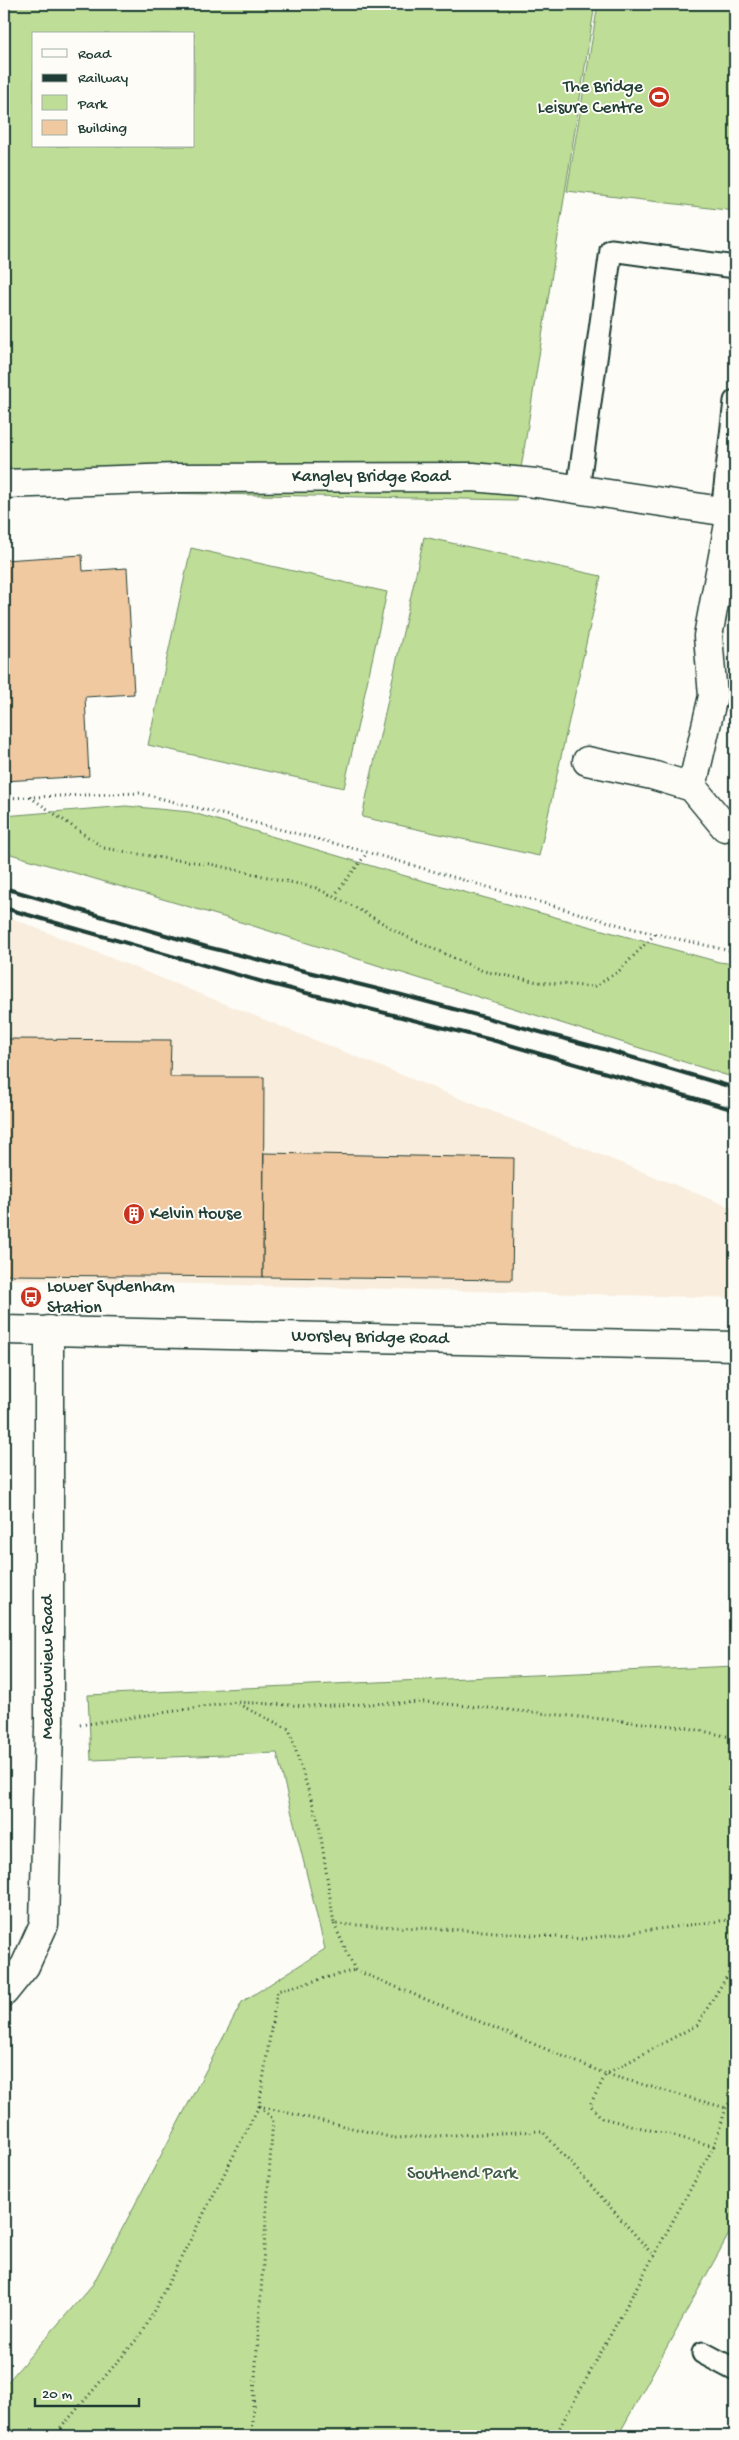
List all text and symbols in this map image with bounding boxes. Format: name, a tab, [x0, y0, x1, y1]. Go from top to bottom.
legend	[32, 32, 195, 148]
text: Road	[78, 46, 112, 64]
text: Railway	[78, 70, 129, 88]
place label: The Bridge Leisure Centre	[538, 77, 644, 119]
sports icon: The Bridge Leisure Centre	[647, 85, 671, 109]
text: Park	[77, 96, 108, 114]
text: Building	[77, 120, 127, 138]
street label: Kangley Bridge Road	[292, 467, 452, 488]
building icon: Kelvin House	[122, 1202, 146, 1226]
place label: Kelvin House	[150, 1204, 243, 1225]
place label: Lower Sydenham Station	[47, 1277, 175, 1319]
bus stop icon: Lower Sydenham Station	[19, 1285, 43, 1309]
street label: Worsley Bridge Road	[291, 1326, 450, 1350]
street label: Meadowview Road	[38, 1593, 59, 1739]
park label: Southend Park	[407, 2164, 519, 2185]
scale bar	[35, 2375, 139, 2407]
text: 20 m	[42, 2386, 72, 2404]

